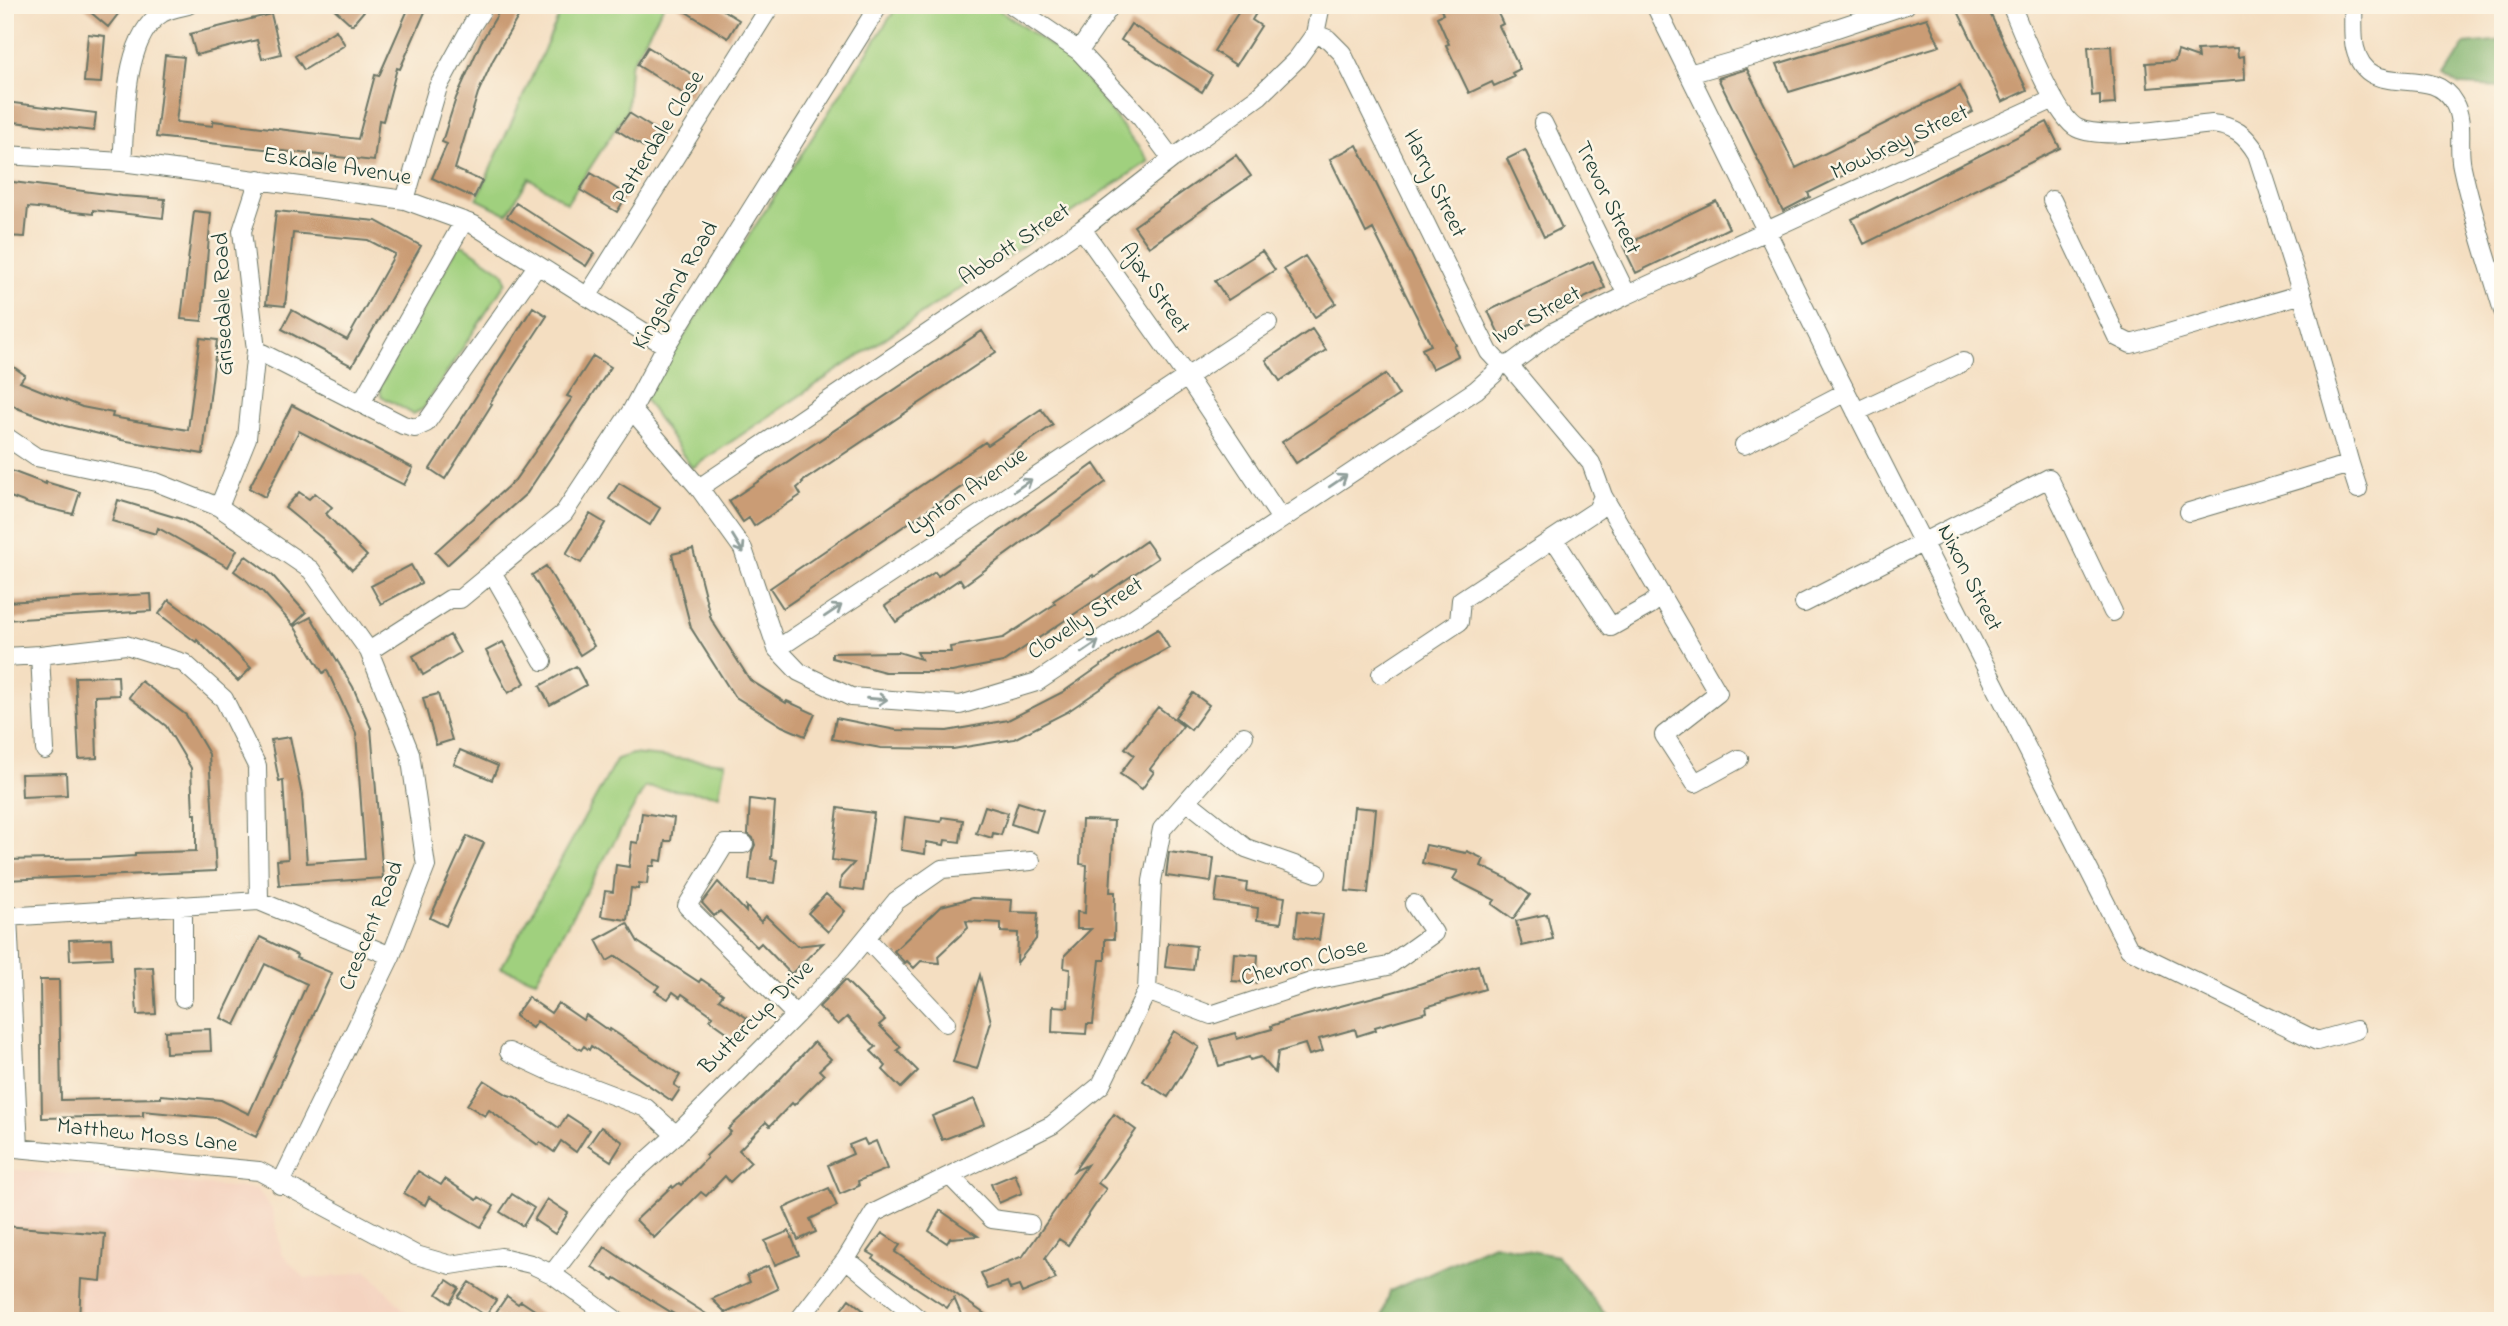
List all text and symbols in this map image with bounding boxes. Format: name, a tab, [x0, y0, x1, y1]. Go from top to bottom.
street label: Patterdale Close	[604, 64, 714, 212]
street label: Mowbray Street	[1826, 97, 1975, 191]
street label: Harry Street	[1392, 124, 1474, 245]
street label: Trevor Street	[1565, 136, 1649, 260]
street label: Eskdale Avenue	[260, 139, 414, 195]
street label: Abbott Street	[952, 195, 1078, 295]
street label: Kingsland Road	[625, 215, 728, 357]
street label: Grisedale Road	[205, 232, 243, 376]
street label: Ajax Street	[1110, 236, 1198, 342]
street label: Ivor Street	[1487, 278, 1588, 354]
street label: Lynton Avenue	[901, 439, 1036, 546]
one-way arrow	[1328, 474, 1347, 489]
one-way arrow	[1013, 478, 1032, 493]
street label: Nixon Street	[1928, 519, 2010, 638]
one-way arrow	[731, 534, 746, 553]
street label: Clovelly Street	[1021, 569, 1152, 671]
one-way arrow	[823, 604, 843, 618]
one-way arrow	[1080, 639, 1099, 654]
one-way arrow	[865, 693, 888, 706]
street label: Crescent Road	[331, 856, 413, 996]
street label: Chevron Close	[1237, 930, 1371, 996]
street label: Buttercup Drive	[691, 952, 823, 1084]
street label: Matthew Moss Lane	[55, 1110, 240, 1162]

